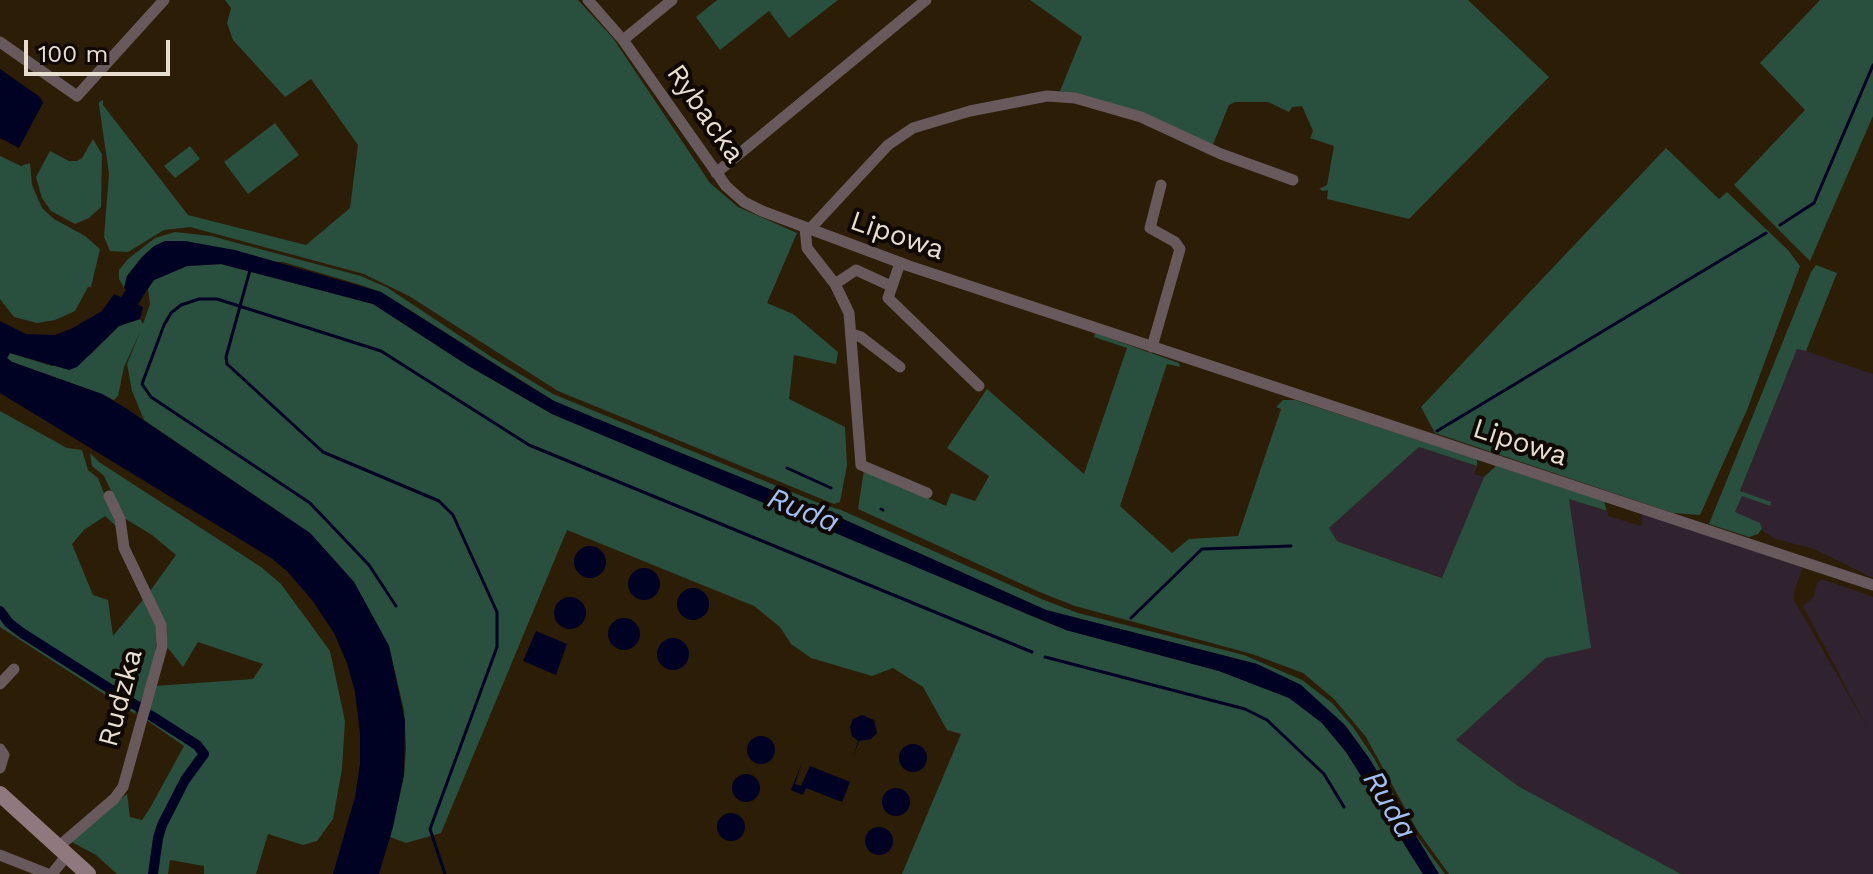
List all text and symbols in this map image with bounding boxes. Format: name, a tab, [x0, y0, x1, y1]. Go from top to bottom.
scale bar	[28, 24, 174, 74]
text: 100 m	[38, 40, 108, 68]
street label: Rybacka	[659, 58, 751, 170]
street label: Lipowa	[846, 204, 948, 268]
street label: Lipowa	[1469, 412, 1571, 474]
water label: Ruda	[762, 481, 844, 541]
street label: Rudzka	[92, 646, 150, 750]
water label: Ruda	[1355, 764, 1423, 846]

